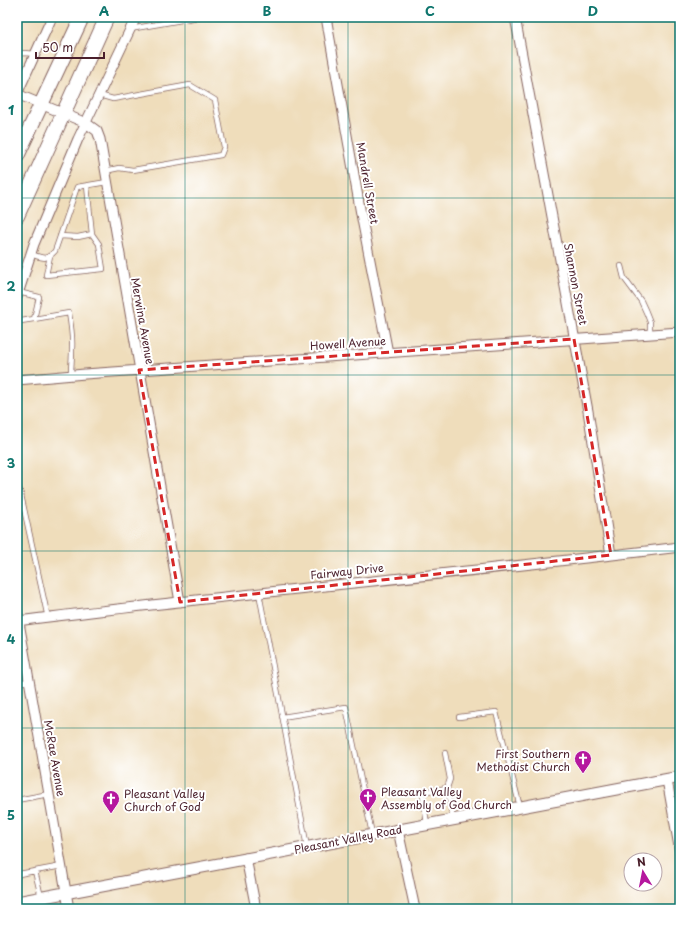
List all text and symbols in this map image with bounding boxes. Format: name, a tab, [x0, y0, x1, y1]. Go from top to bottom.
text: A	[99, 1, 109, 20]
text: B	[263, 1, 272, 20]
text: C	[425, 1, 435, 20]
text: D	[588, 1, 598, 20]
scale bar	[36, 34, 104, 60]
text: 50 m	[42, 38, 73, 56]
text: 1	[8, 100, 14, 119]
street label: Mandrell Street	[352, 141, 384, 226]
street label: Shannon Street	[560, 242, 592, 327]
text: 2	[6, 276, 16, 295]
street label: Merwina Avenue	[127, 276, 159, 366]
street label: Howell Avenue	[309, 332, 387, 354]
text: 3	[7, 453, 16, 472]
street label: Fairway Drive	[309, 559, 385, 583]
text: 4	[7, 629, 16, 648]
street label: McRae Avenue	[40, 718, 70, 798]
place label: First Southern Methodist Church	[476, 745, 570, 775]
church icon: First Southern Methodist Church	[573, 749, 593, 774]
place label: Pleasant Valley Assembly of God Church	[381, 783, 512, 813]
place label: Pleasant Valley Church of God	[124, 785, 205, 815]
church icon: Pleasant Valley Assembly of God Church	[358, 787, 378, 812]
church icon: Pleasant Valley Church of God	[101, 789, 121, 814]
text: 5	[7, 805, 15, 824]
street label: Pleasant Valley Road	[292, 820, 404, 858]
north arrow	[623, 852, 663, 892]
text: N	[635, 852, 647, 871]

